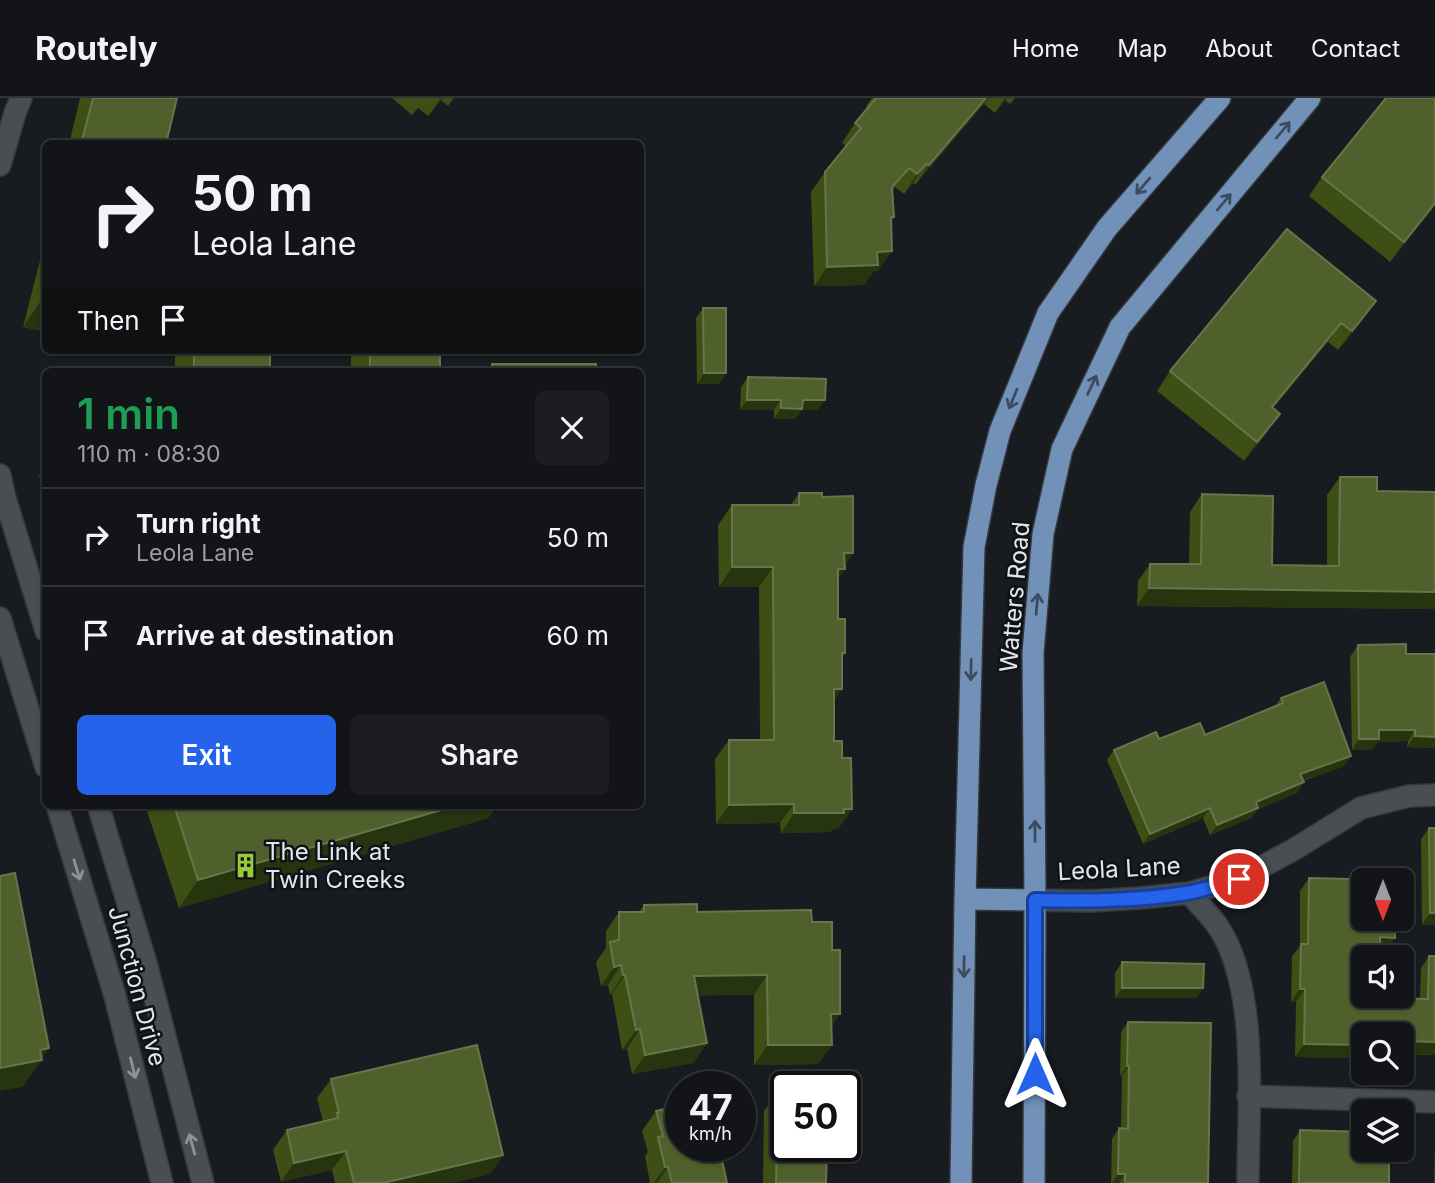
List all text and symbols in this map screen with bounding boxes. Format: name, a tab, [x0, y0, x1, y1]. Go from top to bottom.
text: Routely	[35, 28, 158, 68]
text: Home	[1012, 34, 1079, 63]
text: Map	[1117, 34, 1167, 63]
text: About	[1205, 34, 1273, 63]
text: Contact	[1311, 34, 1400, 63]
one-way arrow	[1275, 121, 1291, 139]
text: 50 m	[192, 164, 313, 223]
icon: right	[77, 168, 168, 259]
one-way arrow	[1135, 177, 1151, 195]
one-way arrow	[1216, 193, 1231, 211]
text: Leola Lane	[192, 224, 356, 263]
icon: arrive	[154, 301, 192, 339]
text: Then	[77, 305, 140, 336]
one-way arrow	[1086, 375, 1099, 396]
text: 1 min	[77, 388, 180, 439]
one-way arrow	[1006, 388, 1019, 410]
button: close	[535, 391, 609, 465]
text: 110 m · 08:30	[77, 440, 220, 468]
text: Turn right	[136, 508, 261, 539]
icon: right	[77, 518, 115, 556]
street label: Watters Road	[993, 520, 1036, 673]
text: 50 m	[547, 522, 609, 553]
text: Leola Lane	[136, 539, 254, 567]
one-way arrow	[1031, 593, 1044, 616]
icon: arrive	[77, 616, 115, 654]
text: Arrive at destination	[136, 620, 395, 651]
text: 60 m	[546, 620, 609, 651]
one-way arrow	[964, 659, 977, 682]
button: Exit	[77, 715, 336, 795]
button: Share	[350, 715, 609, 795]
one-way arrow	[1028, 820, 1042, 843]
place label: The Link at Twin Creeks	[265, 837, 405, 894]
pin	[1209, 849, 1269, 909]
street label: Leola Lane	[1057, 851, 1181, 886]
building icon: The Link at Twin Creeks	[231, 852, 259, 880]
one-way arrow	[72, 859, 84, 881]
icon: arrive	[1220, 860, 1258, 898]
north arrow	[1351, 868, 1414, 931]
map controls	[1351, 868, 1414, 1162]
street label: Junction Drive	[102, 903, 173, 1069]
button: sound	[1351, 945, 1414, 1008]
one-way arrow	[957, 956, 971, 979]
button: search	[1351, 1022, 1414, 1085]
position arrow	[998, 1037, 1072, 1111]
one-way arrow	[127, 1056, 140, 1079]
speed limit sign: 50	[770, 1071, 861, 1162]
text: 47	[688, 1086, 733, 1128]
button: layers	[1351, 1099, 1414, 1162]
text: km/h	[689, 1123, 732, 1144]
one-way arrow	[185, 1133, 198, 1156]

